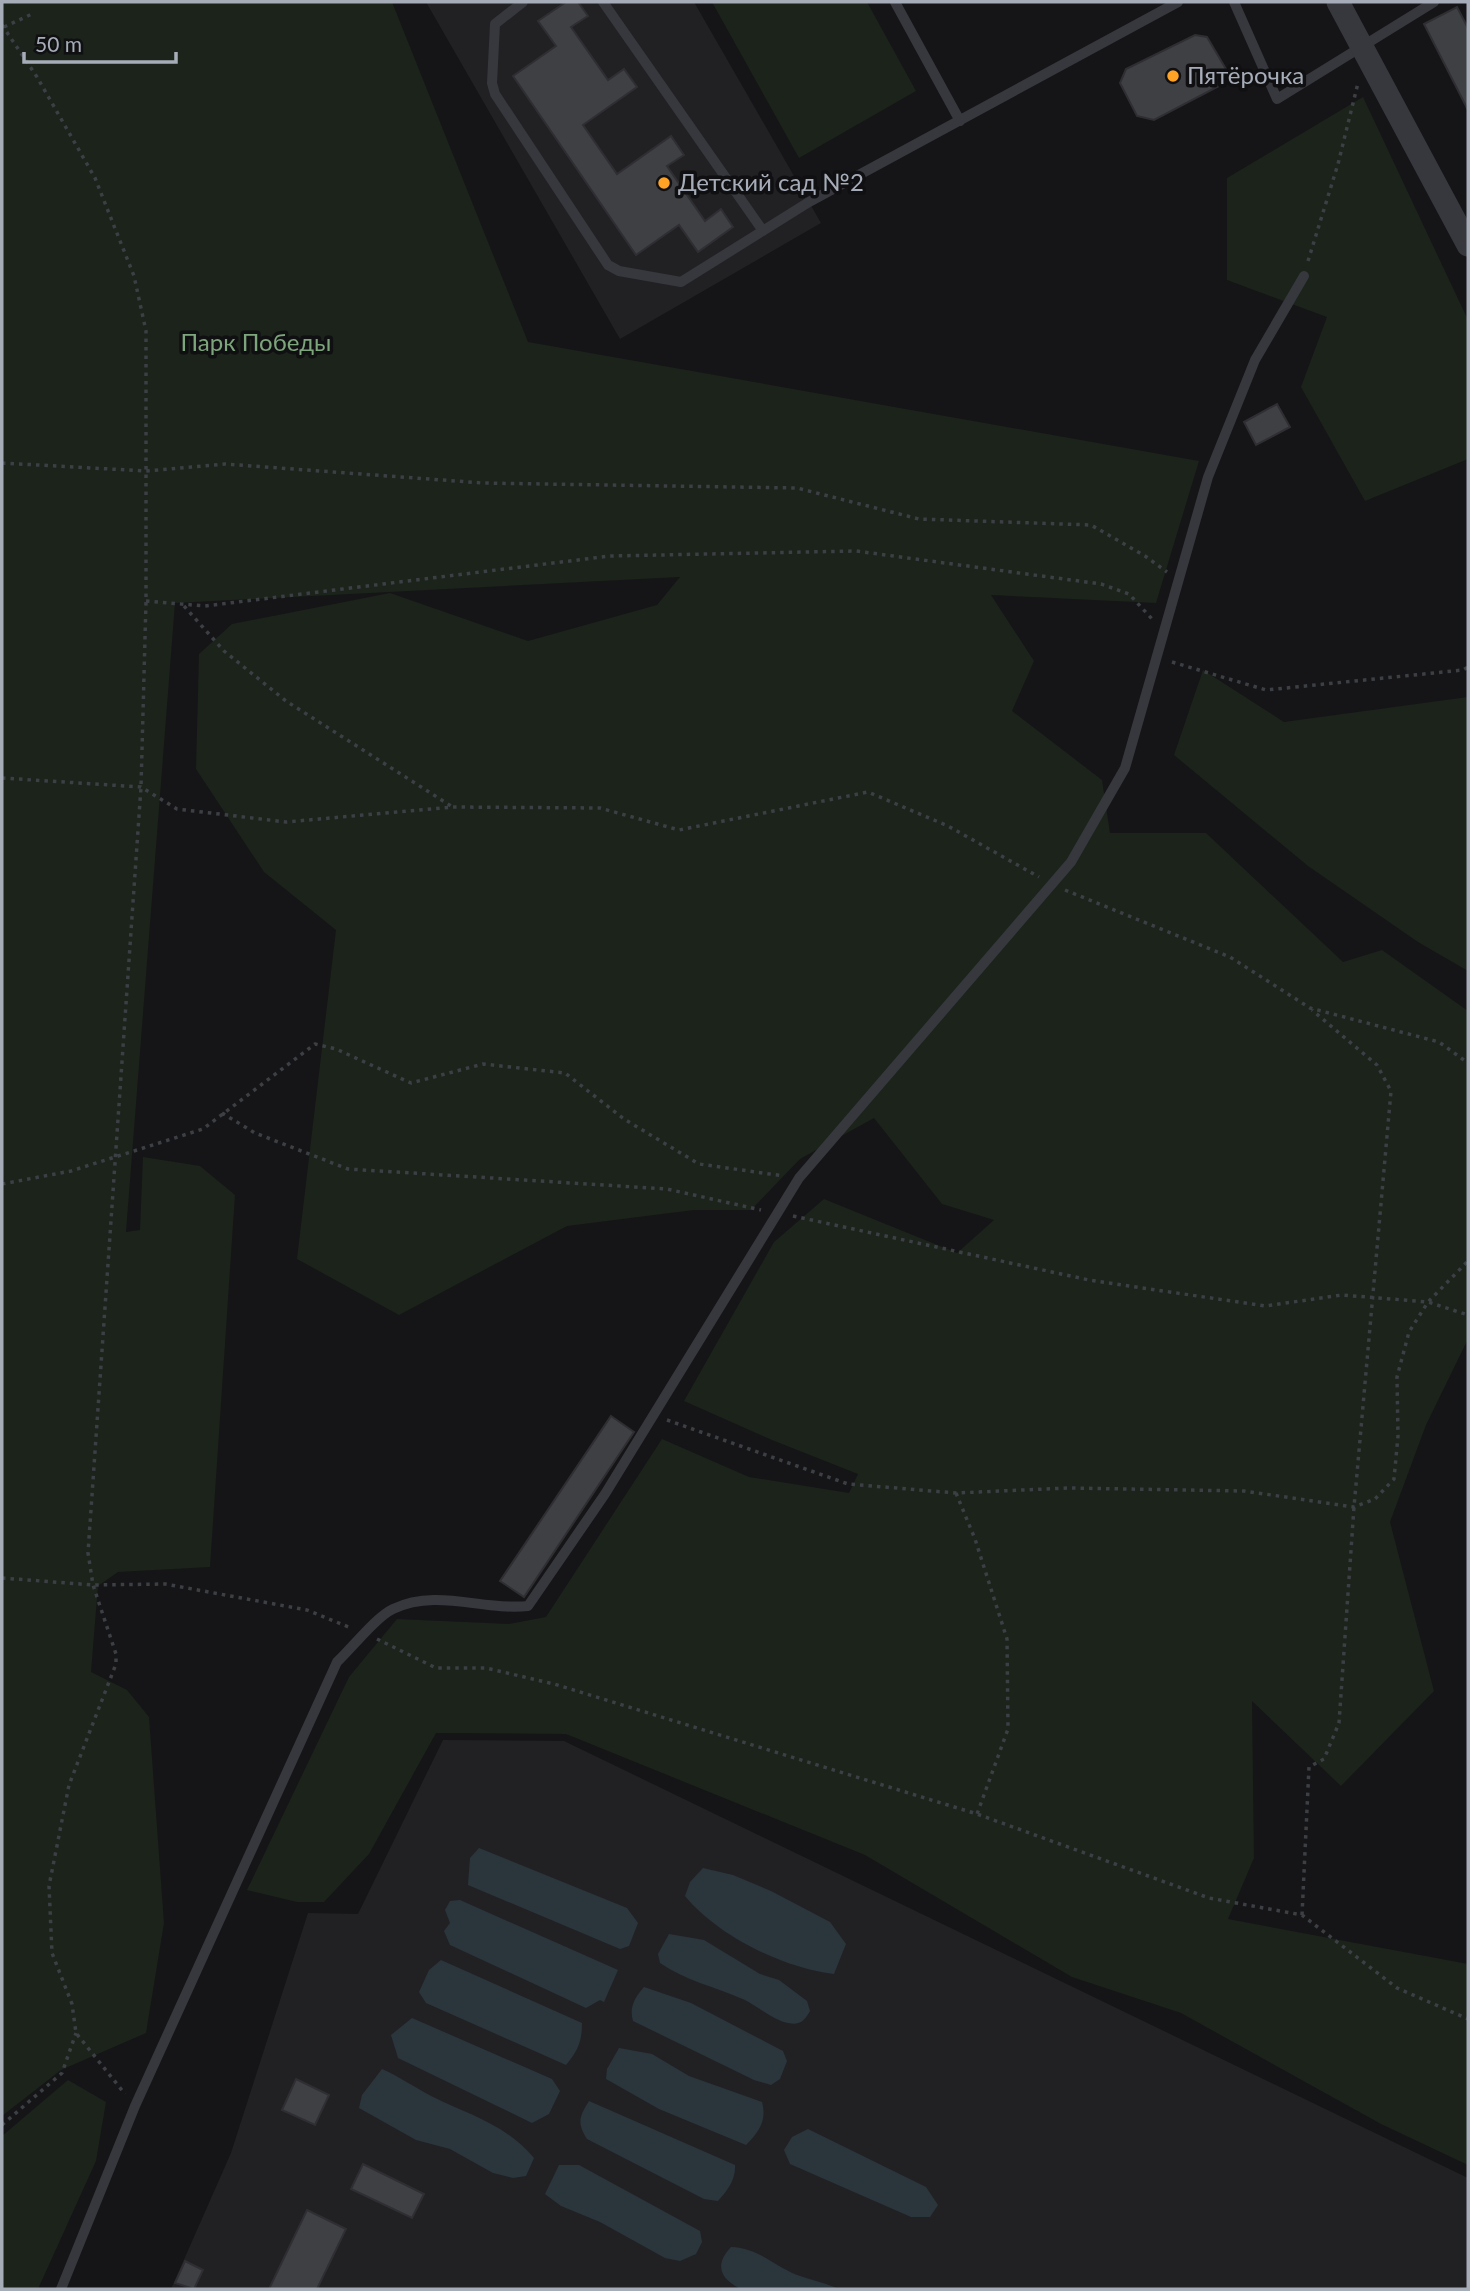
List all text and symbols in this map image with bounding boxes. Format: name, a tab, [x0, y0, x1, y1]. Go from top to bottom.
scale bar	[24, 21, 177, 65]
text: 50 m	[35, 31, 82, 56]
place label: Пятёрочка	[1187, 60, 1304, 89]
marker: Пятёрочка	[1165, 68, 1181, 84]
place label: Детский сад №2	[678, 167, 864, 196]
marker: Детский сад №2	[656, 175, 672, 191]
park label: Парк Победы	[181, 327, 331, 356]

